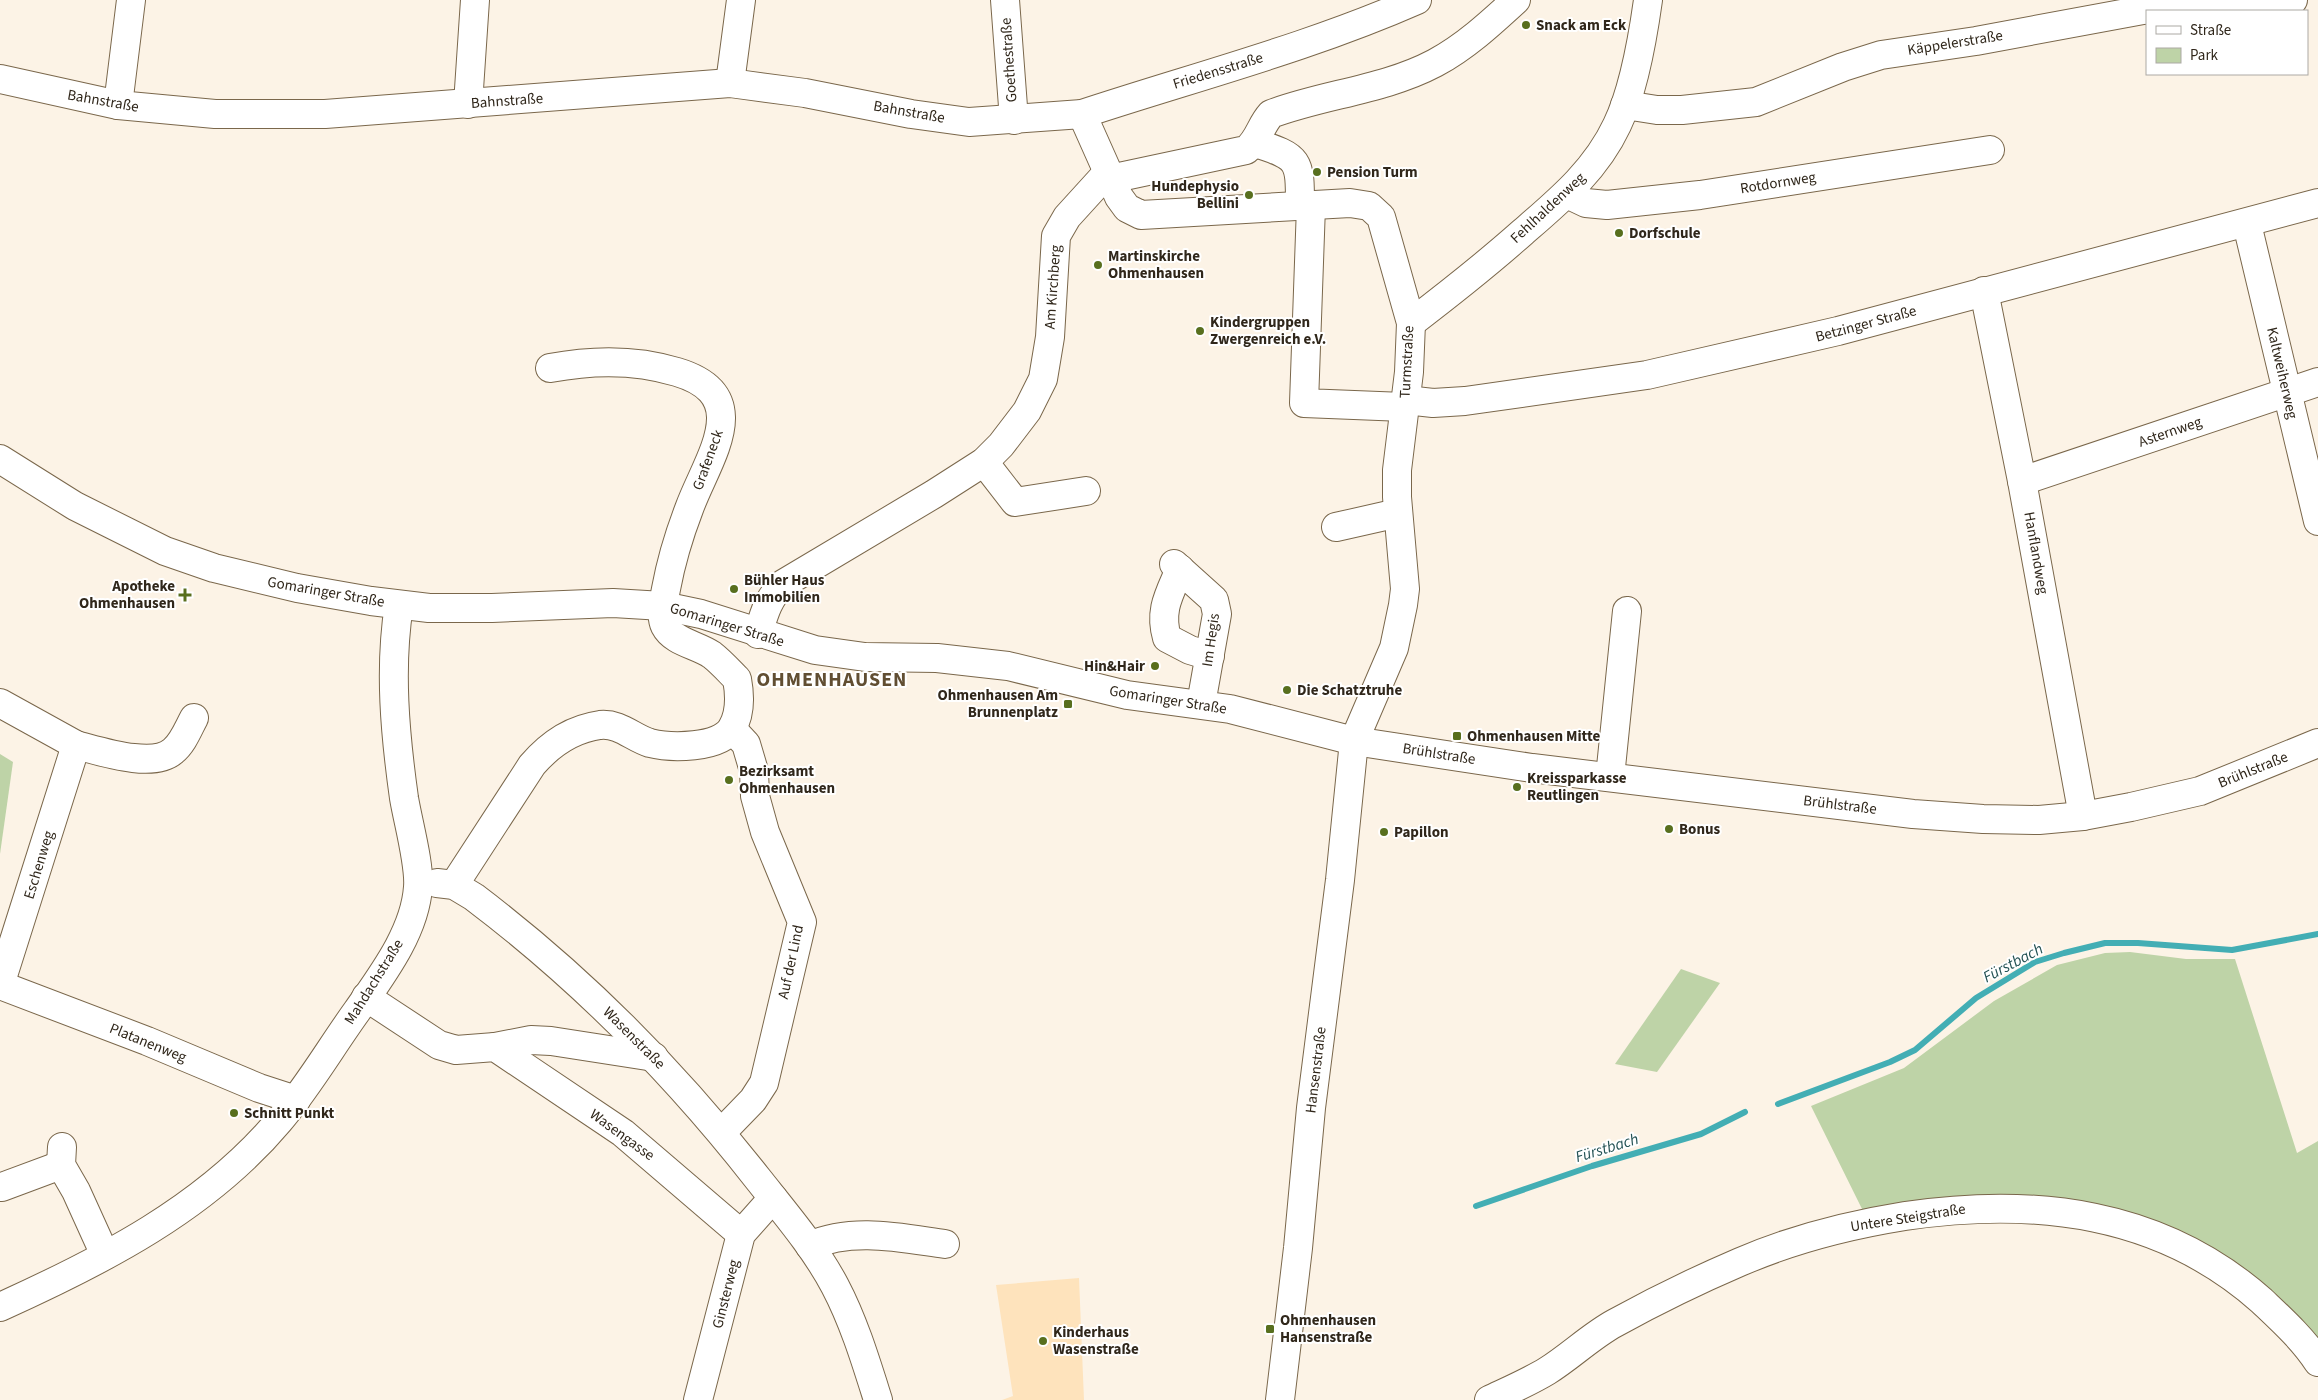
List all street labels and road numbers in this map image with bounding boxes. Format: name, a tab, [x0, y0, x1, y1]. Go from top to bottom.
street label: Goethestraße	[996, 17, 1022, 103]
street label: Käppelerstraße	[1906, 25, 2004, 61]
street label: Friedensstraße	[1170, 47, 1266, 95]
street label: Bahnstraße	[66, 84, 140, 118]
street label: Bahnstraße	[470, 88, 544, 114]
street label: Bahnstraße	[872, 95, 946, 129]
street label: Fehlhaldenweg	[1506, 167, 1590, 248]
street label: Rotdornweg	[1739, 167, 1818, 199]
street label: Am Kirchberg	[1040, 244, 1066, 330]
street label: Betzinger Straße	[1813, 300, 1919, 348]
street label: Turmstraße	[1395, 325, 1419, 399]
street label: Kaltweiherweg	[2261, 325, 2303, 421]
street label: Asternweg	[2135, 411, 2205, 453]
street label: Grafeneck	[687, 426, 729, 493]
street label: Hanflandweg	[2018, 510, 2054, 596]
street label: Gomaringer Straße	[266, 571, 386, 613]
street label: Gomaringer Straße	[667, 598, 787, 652]
street label: Im Hegis	[1197, 612, 1225, 668]
street label: Gomaringer Straße	[1108, 680, 1228, 720]
street label: Brühlstraße	[1401, 738, 1477, 770]
street label: Brühlstraße	[2215, 746, 2291, 794]
street label: Brühlstraße	[1802, 790, 1878, 820]
street label: Eschenweg	[19, 828, 59, 902]
street label: Auf der Lind	[773, 923, 809, 1001]
street label: Mahdachstraße	[339, 935, 409, 1029]
street label: Wasenstraße	[598, 1002, 670, 1074]
street label: Platanenweg	[106, 1018, 190, 1068]
street label: Hansenstraße	[1300, 1026, 1332, 1114]
street label: Wasengasse	[585, 1104, 659, 1166]
street label: Untere Steigstraße	[1849, 1199, 1967, 1237]
street label: Ginsterweg	[707, 1257, 745, 1331]

